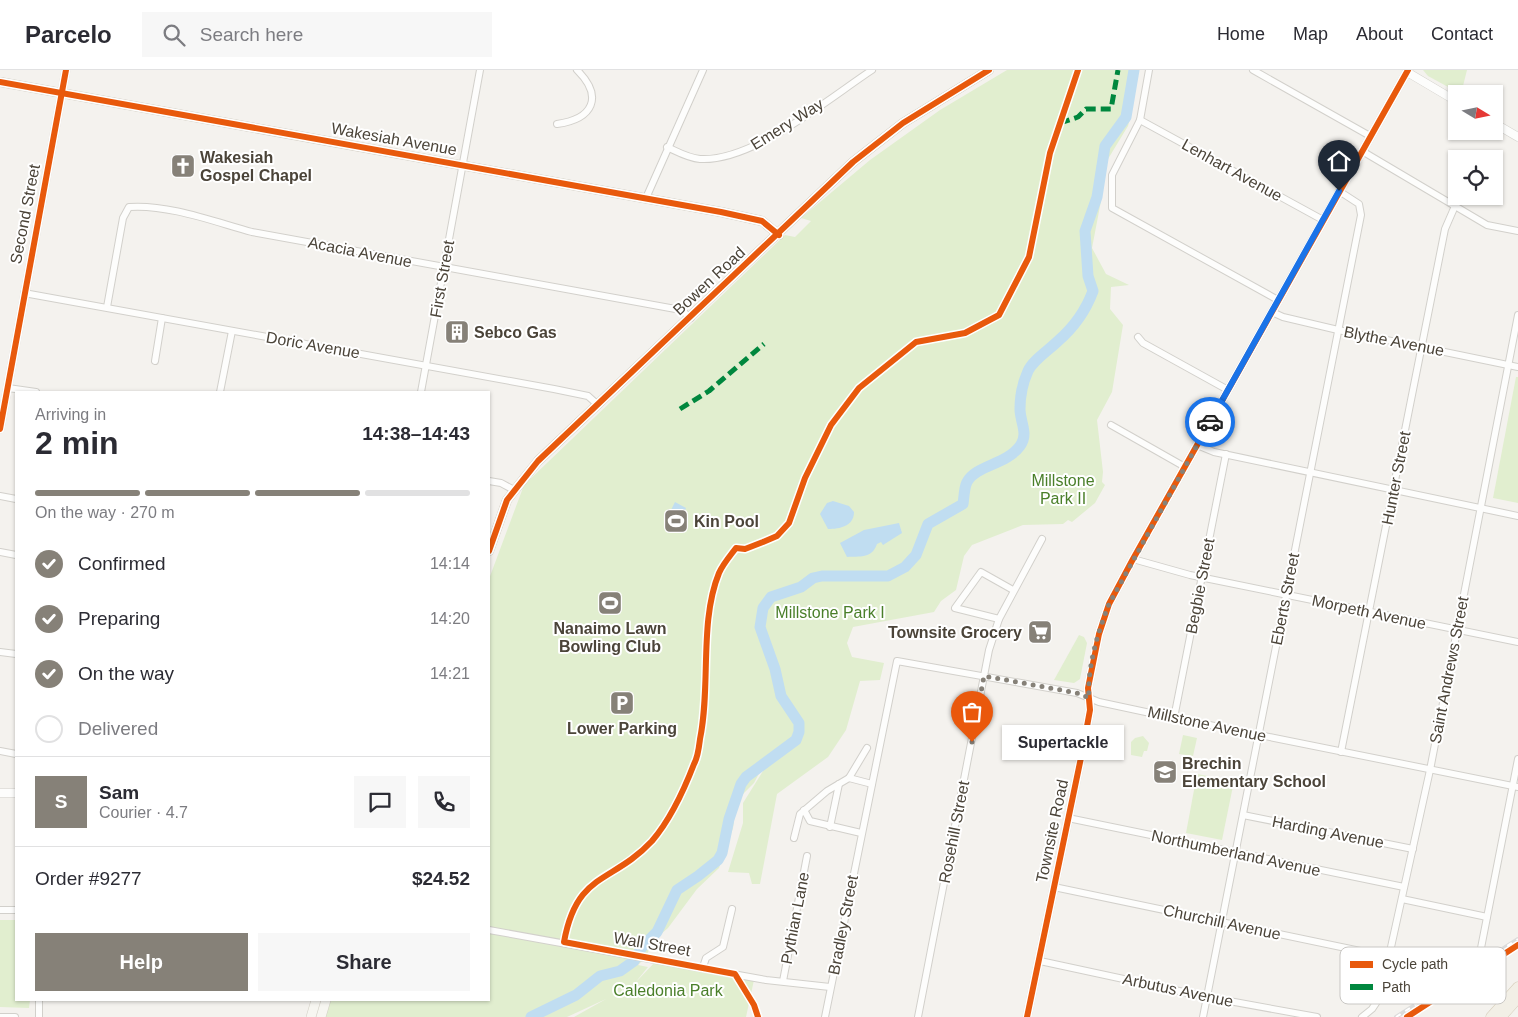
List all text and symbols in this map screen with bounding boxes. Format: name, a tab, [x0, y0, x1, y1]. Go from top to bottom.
search box	[142, 12, 492, 57]
text: Parcelo	[25, 21, 112, 48]
icon: search	[160, 21, 188, 49]
text: Search here	[200, 24, 303, 45]
text: Home	[1217, 24, 1265, 44]
text: Map	[1293, 24, 1328, 44]
text: About	[1356, 24, 1403, 44]
text: Contact	[1431, 24, 1493, 44]
north arrow	[1448, 85, 1502, 140]
map controls	[1448, 85, 1503, 205]
street label: Emery Way	[748, 95, 826, 153]
street label: Wakesiah Avenue	[330, 120, 458, 158]
street label: Lenhart Avenue	[1179, 135, 1285, 205]
pin	[1318, 140, 1360, 191]
icon: home	[1325, 147, 1353, 175]
place label: Wakesiah Gospel Chapel	[200, 149, 312, 184]
button: locate	[1448, 150, 1503, 205]
church icon: Wakesiah Gospel Chapel	[170, 153, 196, 179]
street label: Second Street	[7, 162, 43, 265]
street label: Acacia Avenue	[307, 234, 414, 270]
street label: First Street	[427, 238, 457, 319]
street label: Bowen Road	[670, 244, 748, 318]
building icon: Sebco Gas	[444, 319, 470, 345]
street label: Blythe Avenue	[1342, 323, 1446, 359]
place label: Sebco Gas	[474, 324, 557, 341]
street label: Doric Avenue	[265, 328, 361, 362]
courier	[1185, 397, 1235, 447]
text: Arriving in	[35, 406, 106, 423]
icon: car	[1196, 408, 1224, 436]
text: 14:38–14:43	[362, 423, 470, 444]
text: 2 min	[35, 425, 119, 461]
street label: Hunter Street	[1379, 429, 1414, 526]
park label: Millstone Park II	[1031, 472, 1095, 507]
text: On the way · 270 m	[35, 504, 175, 521]
sports icon: Kin Pool	[663, 508, 689, 534]
place label: Kin Pool	[694, 513, 759, 530]
street label: Begbie Street	[1182, 536, 1218, 635]
icon: check	[35, 550, 63, 578]
street label: Eberts Street	[1268, 551, 1302, 646]
text: Confirmed	[78, 553, 166, 574]
text: 14:14	[430, 555, 470, 572]
sports icon: Nanaimo Lawn Bowling Club	[597, 590, 623, 616]
street label: Morpeth Avenue	[1310, 592, 1428, 632]
street label: Saint Andrews Street	[1426, 595, 1472, 745]
park label: Millstone Park I	[775, 604, 885, 621]
icon: check	[35, 605, 63, 633]
text: Preparing	[78, 608, 160, 629]
text: 14:20	[430, 610, 470, 627]
supermarket icon: Townsite Grocery	[1027, 619, 1053, 645]
place label: Nanaimo Lawn Bowling Club	[554, 620, 666, 655]
place label: Townsite Grocery	[888, 624, 1022, 641]
icon: check	[35, 660, 63, 688]
text: On the way	[78, 663, 174, 684]
text: 14:21	[430, 665, 470, 682]
parking icon: Lower Parking	[609, 690, 635, 716]
pin	[951, 691, 993, 742]
icon: bag	[958, 698, 986, 726]
street label: Millstone Avenue	[1146, 703, 1268, 745]
text: Delivered	[78, 718, 158, 739]
place label: Lower Parking	[567, 720, 677, 737]
callout: Supertackle	[1002, 724, 1124, 760]
text: Supertackle	[1018, 734, 1108, 751]
place label: Brechin Elementary School	[1182, 755, 1326, 790]
school or university icon: Brechin Elementary School	[1152, 759, 1178, 785]
button: chat	[354, 776, 406, 828]
button: phone	[418, 776, 470, 828]
street label: Townsite Road	[1033, 778, 1071, 884]
street label: Rosehill Street	[936, 779, 972, 885]
text: Sam	[99, 782, 139, 803]
text: S	[55, 791, 67, 812]
text: Courier · 4.7	[99, 804, 188, 821]
street label: Harding Avenue	[1271, 813, 1385, 851]
street label: Northumberland Avenue	[1150, 827, 1322, 879]
text: Order #9277	[35, 868, 142, 889]
text: $24.52	[412, 868, 470, 889]
street label: Pythian Lane	[778, 870, 812, 965]
street label: Bradley Street	[825, 873, 861, 976]
street label: Churchill Avenue	[1162, 901, 1282, 943]
street label: Wall Street	[612, 929, 692, 959]
button: Help	[35, 933, 248, 991]
button: Share	[258, 933, 470, 991]
legend	[1340, 947, 1506, 1004]
text: Cycle path	[1382, 956, 1448, 972]
street label: Arbutus Avenue	[1121, 970, 1235, 1010]
text: Path	[1382, 979, 1411, 995]
park label: Caledonia Park	[613, 982, 724, 999]

